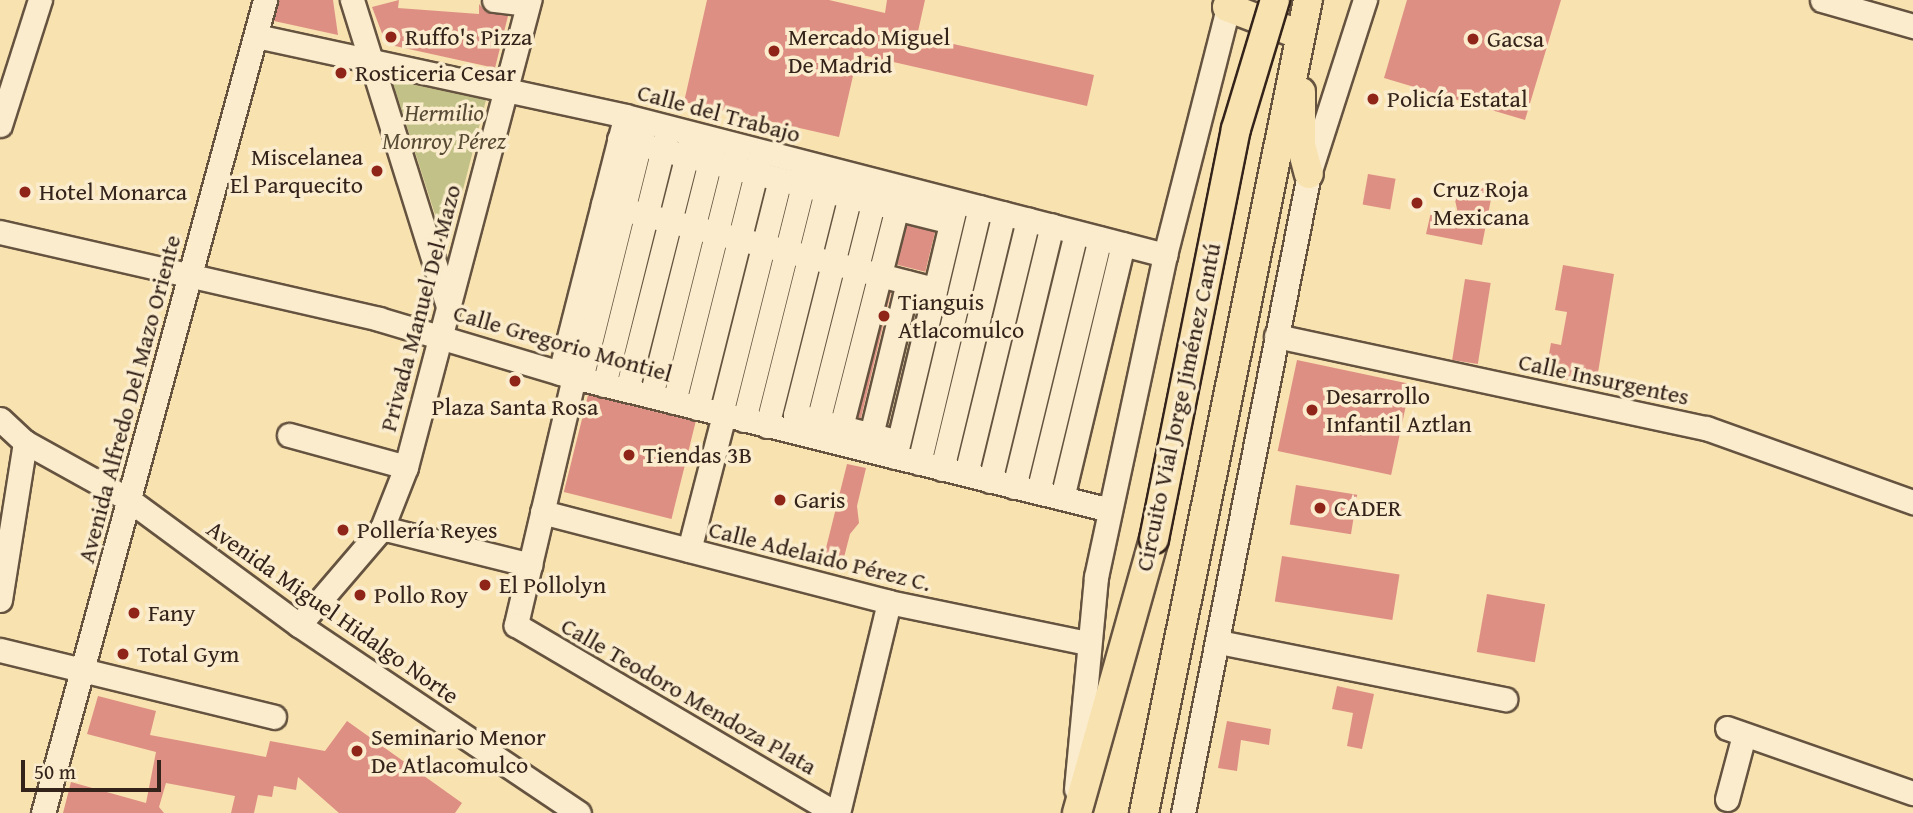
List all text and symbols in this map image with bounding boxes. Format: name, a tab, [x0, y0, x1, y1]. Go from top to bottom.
place label: Ruffo's Pizza	[405, 23, 532, 51]
place label: Mercado Miguel De Madrid	[788, 23, 950, 79]
place label: Gacsa	[1487, 25, 1544, 53]
marker: Ruffo's Pizza	[383, 29, 399, 45]
marker: Gacsa	[1465, 31, 1481, 47]
marker: Mercado Miguel De Madrid	[766, 43, 782, 59]
place label: Rosticeria Cesar	[355, 59, 516, 87]
marker: Rosticeria Cesar	[333, 65, 349, 81]
street label: Calle del Trabajo	[634, 77, 804, 149]
place label: Policía Estatal	[1387, 85, 1528, 113]
marker: Policía Estatal	[1365, 91, 1381, 107]
park label: Hermilio Monroy Pérez	[382, 99, 506, 155]
place label: Miscelanea El Parquecito	[230, 143, 363, 199]
marker: Miscelanea El Parquecito	[369, 163, 385, 179]
place label: Cruz Roja Mexicana	[1433, 175, 1529, 231]
place label: Hotel Monarca	[39, 178, 187, 206]
street label: Privada Manuel Del Mazo	[373, 182, 467, 434]
marker: Hotel Monarca	[17, 184, 33, 200]
marker: Cruz Roja Mexicana	[1407, 193, 1427, 213]
street label: Avenida Alfredo Del Mazo Oriente	[71, 232, 187, 566]
street label: Circuito Vial Jorge Jiménez Cantú	[1129, 240, 1227, 574]
place label: Tianguis Atlacomulco	[898, 288, 1024, 344]
street label: Calle Gregorio Montiel	[450, 298, 676, 388]
marker: Tianguis Atlacomulco	[876, 308, 892, 324]
street label: Calle Insurgentes	[1516, 347, 1692, 411]
marker: Plaza Santa Rosa	[507, 373, 523, 389]
place label: Desarrollo Infantil Aztlan	[1326, 382, 1472, 438]
place label: Plaza Santa Rosa	[432, 393, 598, 421]
marker: Desarrollo Infantil Aztlan	[1304, 402, 1320, 418]
place label: Tiendas 3B	[643, 441, 752, 469]
marker: Tiendas 3B	[621, 447, 637, 463]
place label: Garis	[794, 486, 846, 514]
marker: Garis	[772, 492, 788, 508]
place label: CADER	[1334, 494, 1401, 522]
marker: CADER	[1312, 500, 1328, 516]
street label: Avenida Miguel Hidalgo Norte	[202, 514, 464, 710]
street label: Calle Adelaido Pérez C.	[706, 514, 934, 598]
place label: Pollería Reyes	[357, 516, 497, 544]
marker: Pollería Reyes	[335, 522, 351, 538]
place label: El Pollolyn	[499, 571, 606, 599]
marker: El Pollolyn	[477, 577, 493, 593]
place label: Pollo Roy	[374, 581, 468, 609]
marker: Pollo Roy	[352, 587, 368, 603]
place label: Fany	[148, 599, 196, 627]
marker: Fany	[126, 605, 142, 621]
street label: Calle Teodoro Mendoza Plata	[556, 611, 822, 781]
place label: Total Gym	[137, 640, 239, 668]
marker: Total Gym	[115, 646, 131, 662]
place label: Seminario Menor De Atlacomulco	[371, 723, 546, 779]
marker: Seminario Menor De Atlacomulco	[349, 743, 365, 759]
scale bar	[24, 746, 164, 790]
text: 50 m	[34, 756, 76, 787]

